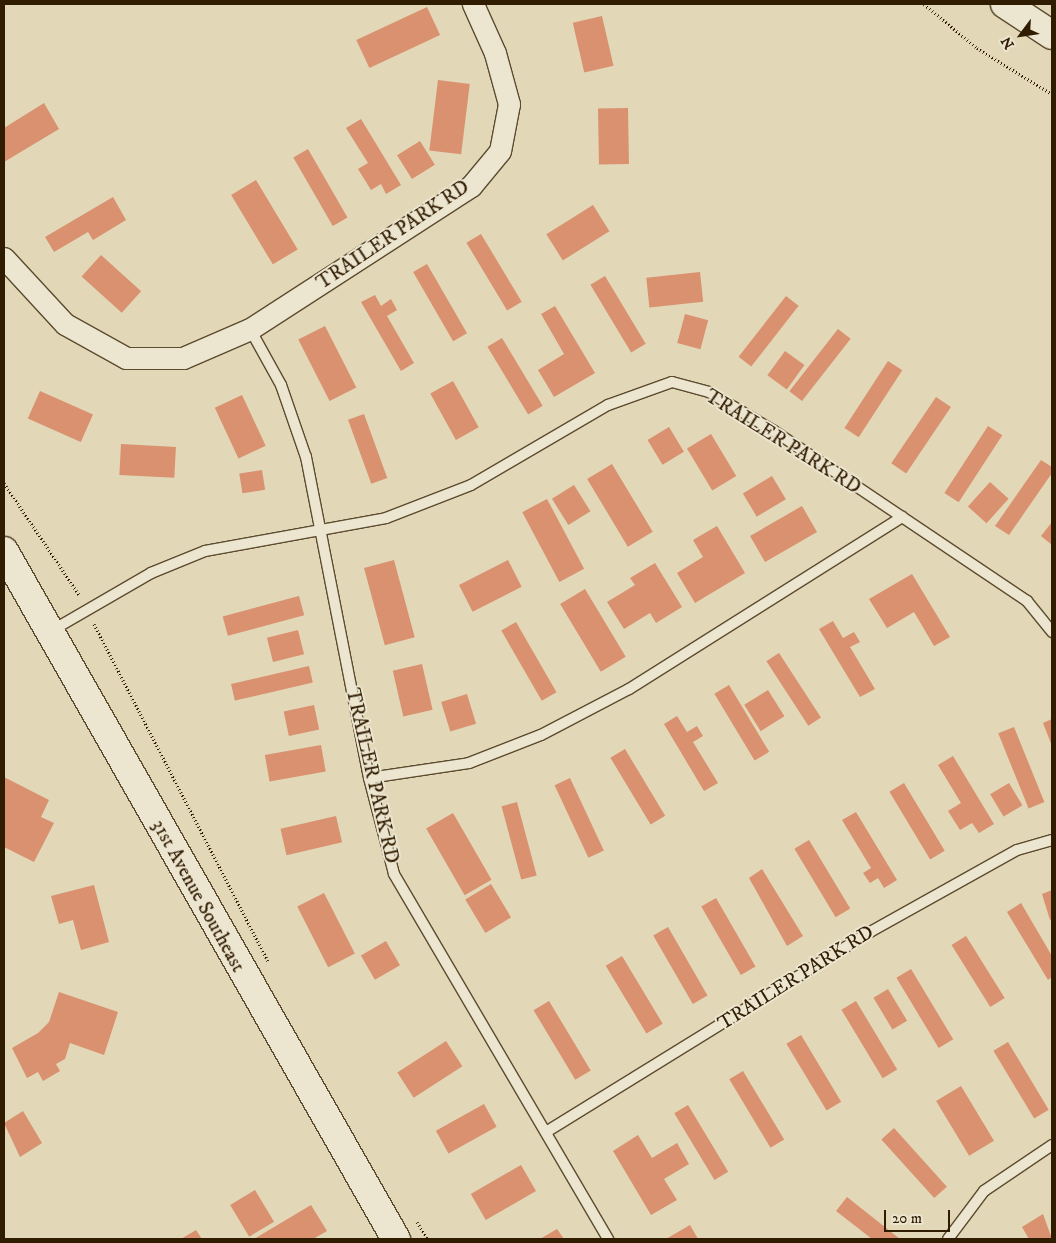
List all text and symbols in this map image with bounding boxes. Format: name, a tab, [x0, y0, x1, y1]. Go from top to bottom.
north arrow	[996, 10, 1046, 60]
text: N	[997, 33, 1019, 52]
street label: TRAILER PARK RD	[312, 175, 474, 295]
street label: TRAILER PARK RD	[701, 384, 865, 500]
street label: TRAILER PARK RD	[340, 686, 404, 866]
street label: 31st Avenue Southeast	[146, 816, 250, 976]
street label: TRAILER PARK RD	[714, 920, 878, 1036]
scale bar	[886, 1200, 952, 1232]
text: 20 m	[892, 1209, 922, 1228]

